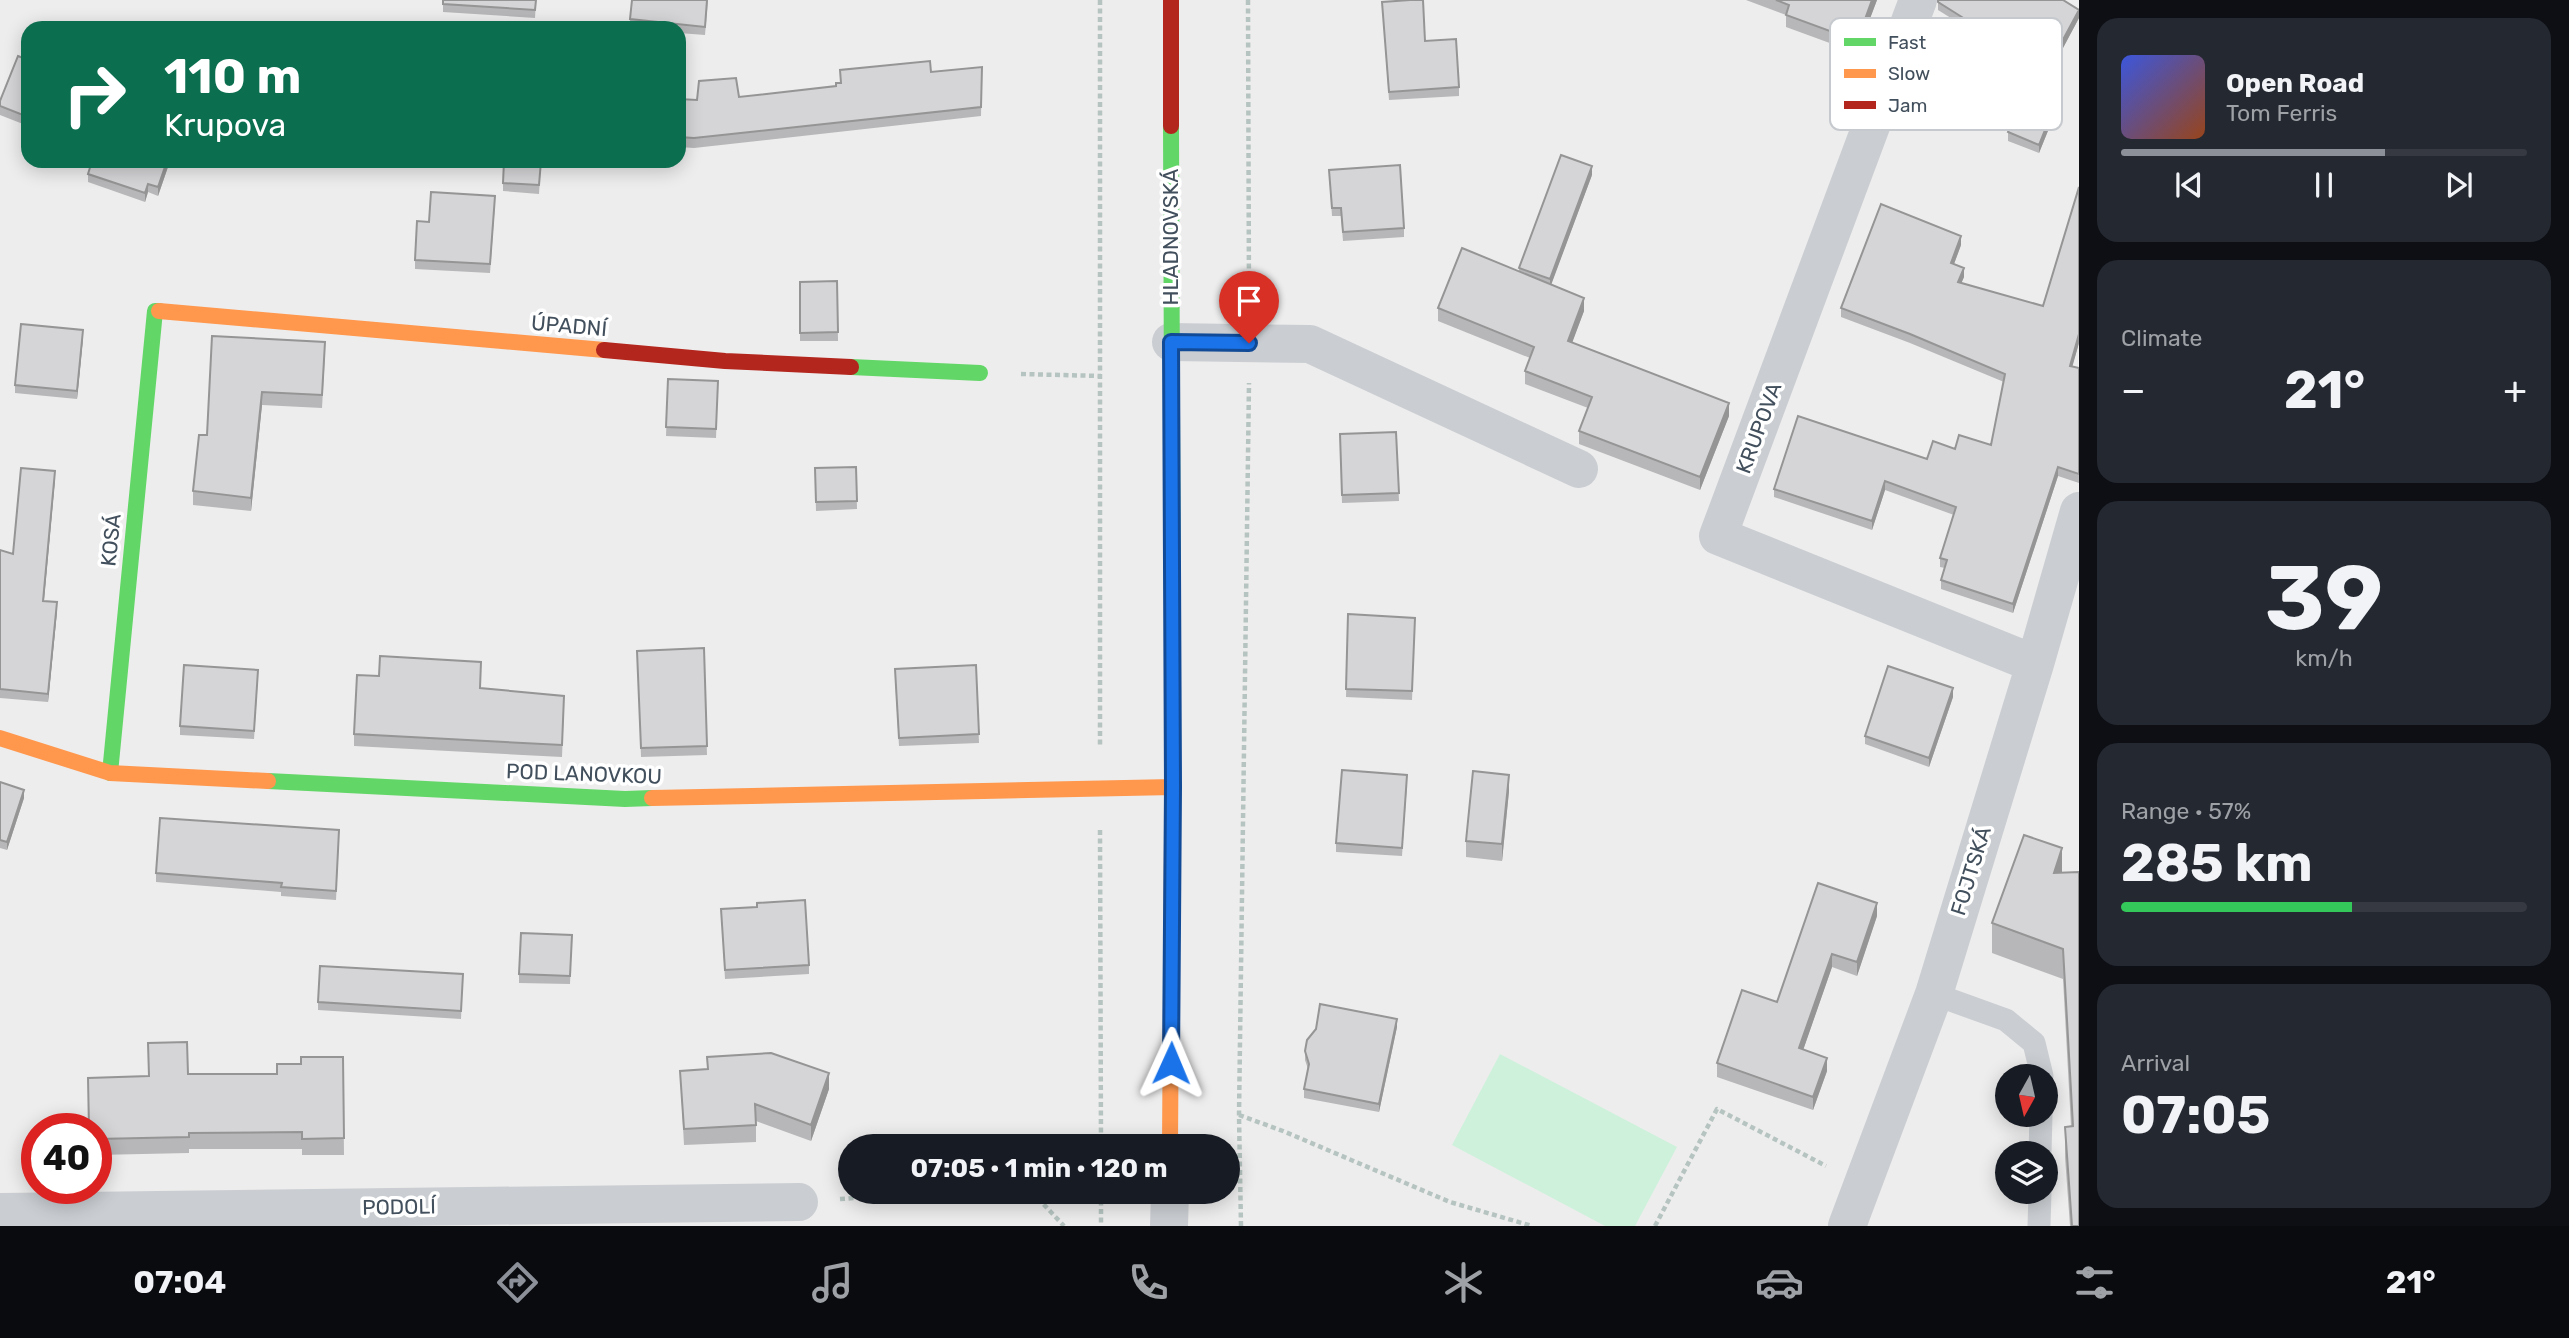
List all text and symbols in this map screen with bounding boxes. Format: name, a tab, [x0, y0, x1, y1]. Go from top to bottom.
legend	[1830, 18, 2062, 130]
text: Fast	[1888, 31, 1927, 54]
text: 110 m	[164, 47, 301, 105]
icon: right	[49, 49, 140, 140]
text: Slow	[1888, 62, 1930, 85]
text: Open Road	[2226, 68, 2364, 99]
text: Jam	[1888, 94, 1927, 117]
text: Tom Ferris	[2226, 99, 2337, 127]
text: Krupova	[164, 106, 286, 144]
icon: previous	[2170, 166, 2208, 204]
icon: pause	[2305, 166, 2343, 204]
icon: next	[2440, 166, 2478, 204]
street label: HLADNOVSKÁ	[1158, 169, 1183, 305]
pin	[1219, 271, 1279, 343]
icon: arrive	[1230, 282, 1268, 320]
street label: ÚPADNÍ	[530, 310, 609, 341]
text: Climate	[2121, 324, 2202, 352]
text: 21°	[2284, 359, 2365, 421]
text: −	[2121, 367, 2146, 413]
text: +	[2503, 367, 2527, 413]
street label: KRUPOVA	[1731, 379, 1787, 477]
street label: KOSÁ	[95, 512, 126, 568]
text: 39	[2265, 544, 2383, 652]
text: km/h	[2295, 644, 2353, 672]
street label: POD LANOVKOU	[506, 758, 662, 789]
text: Range · 57%	[2121, 797, 2251, 825]
street label: FOJTSKÁ	[1945, 823, 1996, 918]
text: 285 km	[2121, 832, 2313, 894]
position arrow	[1134, 1026, 1208, 1100]
text: Arrival	[2121, 1049, 2190, 1077]
north arrow	[1995, 1064, 2058, 1127]
map controls	[1995, 1064, 2058, 1204]
text: 07:05	[2121, 1084, 2270, 1146]
speed limit sign: 40	[21, 1113, 112, 1204]
button: layers	[1995, 1141, 2058, 1204]
text: 07:05 · 1 min · 120 m	[910, 1153, 1168, 1184]
street label: PODOLÍ	[362, 1193, 437, 1220]
icon: directions	[493, 1258, 542, 1307]
icon: music	[808, 1258, 857, 1307]
icon: phone	[1124, 1258, 1173, 1307]
icon: climate	[1439, 1258, 1488, 1307]
icon: car	[1755, 1258, 1804, 1307]
icon: filters	[2070, 1258, 2119, 1307]
text: 07:04	[133, 1263, 226, 1301]
text: 21°	[2386, 1263, 2436, 1301]

